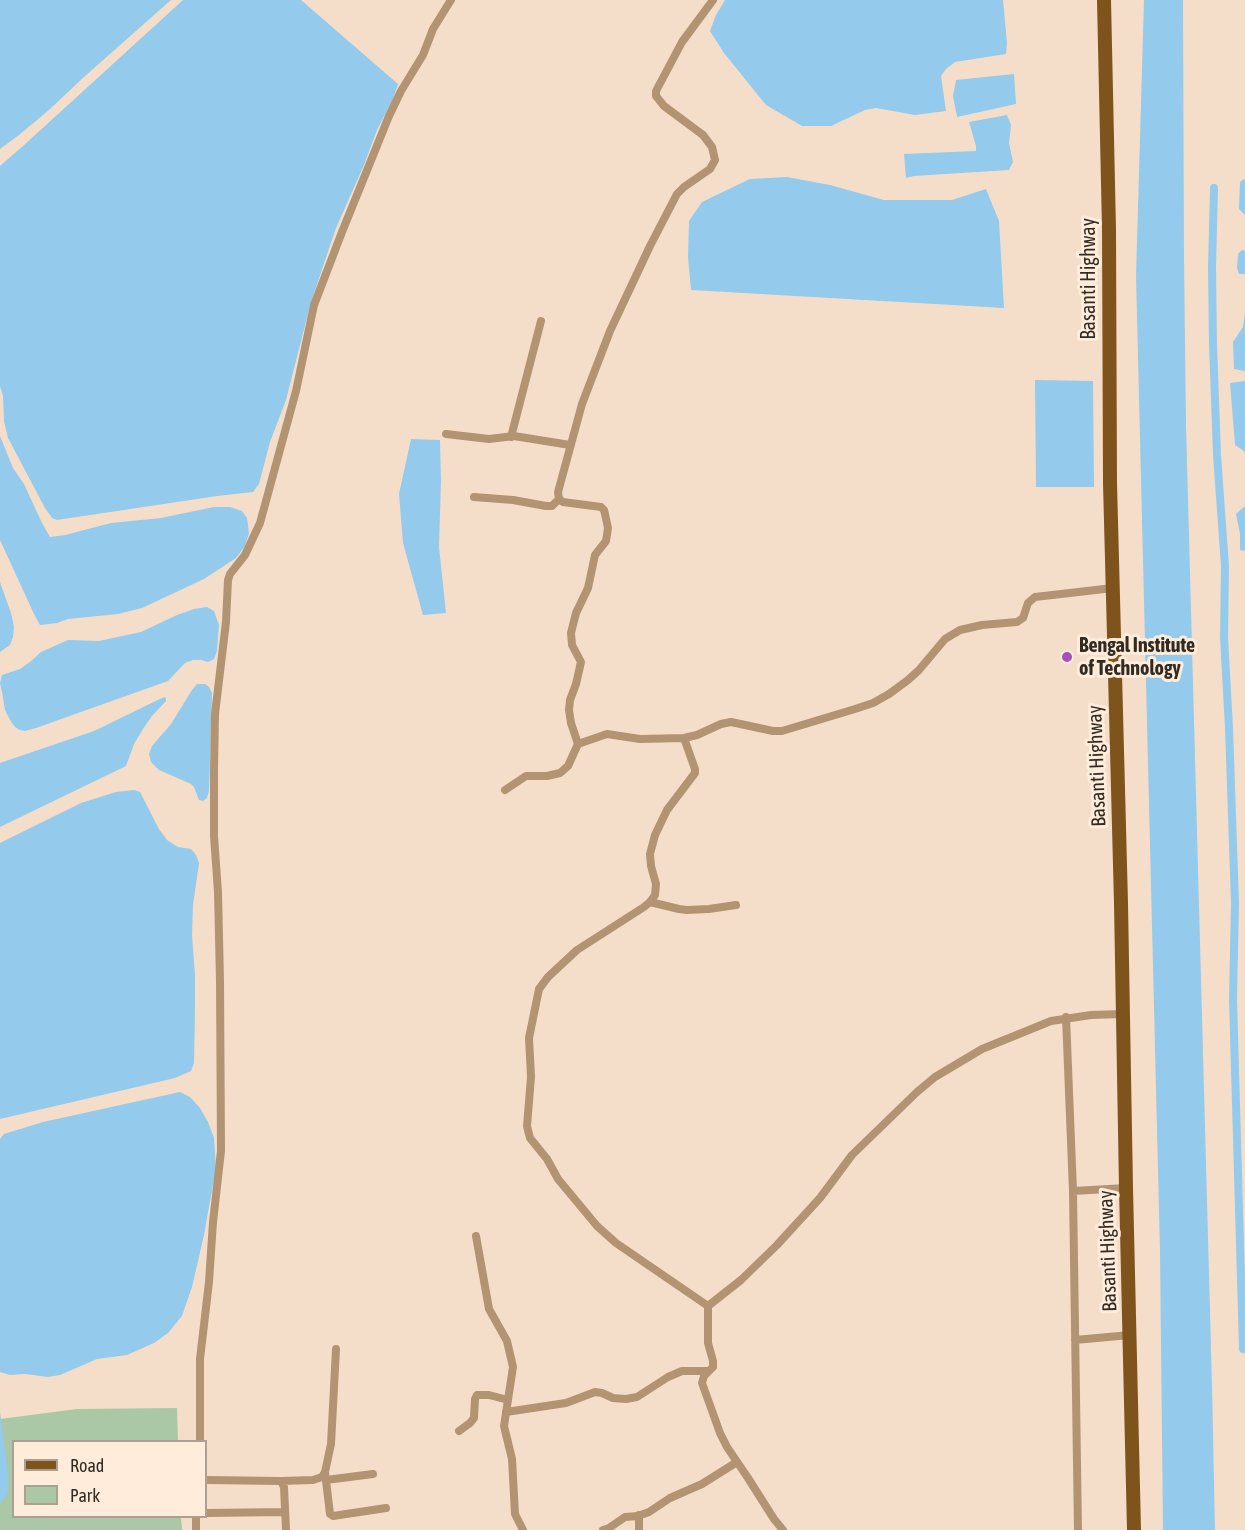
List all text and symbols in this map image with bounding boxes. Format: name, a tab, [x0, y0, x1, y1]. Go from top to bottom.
street label: Basanti Highway	[1077, 218, 1101, 340]
place label: Bengal Institute of Technology	[1079, 634, 1195, 681]
marker: Bengal Institute of Technology	[1060, 650, 1074, 664]
street label: Basanti Highway	[1083, 705, 1111, 827]
street label: Basanti Highway	[1094, 1190, 1122, 1312]
legend	[12, 1440, 207, 1518]
text: Road	[70, 1455, 104, 1476]
text: Park	[70, 1485, 100, 1506]

